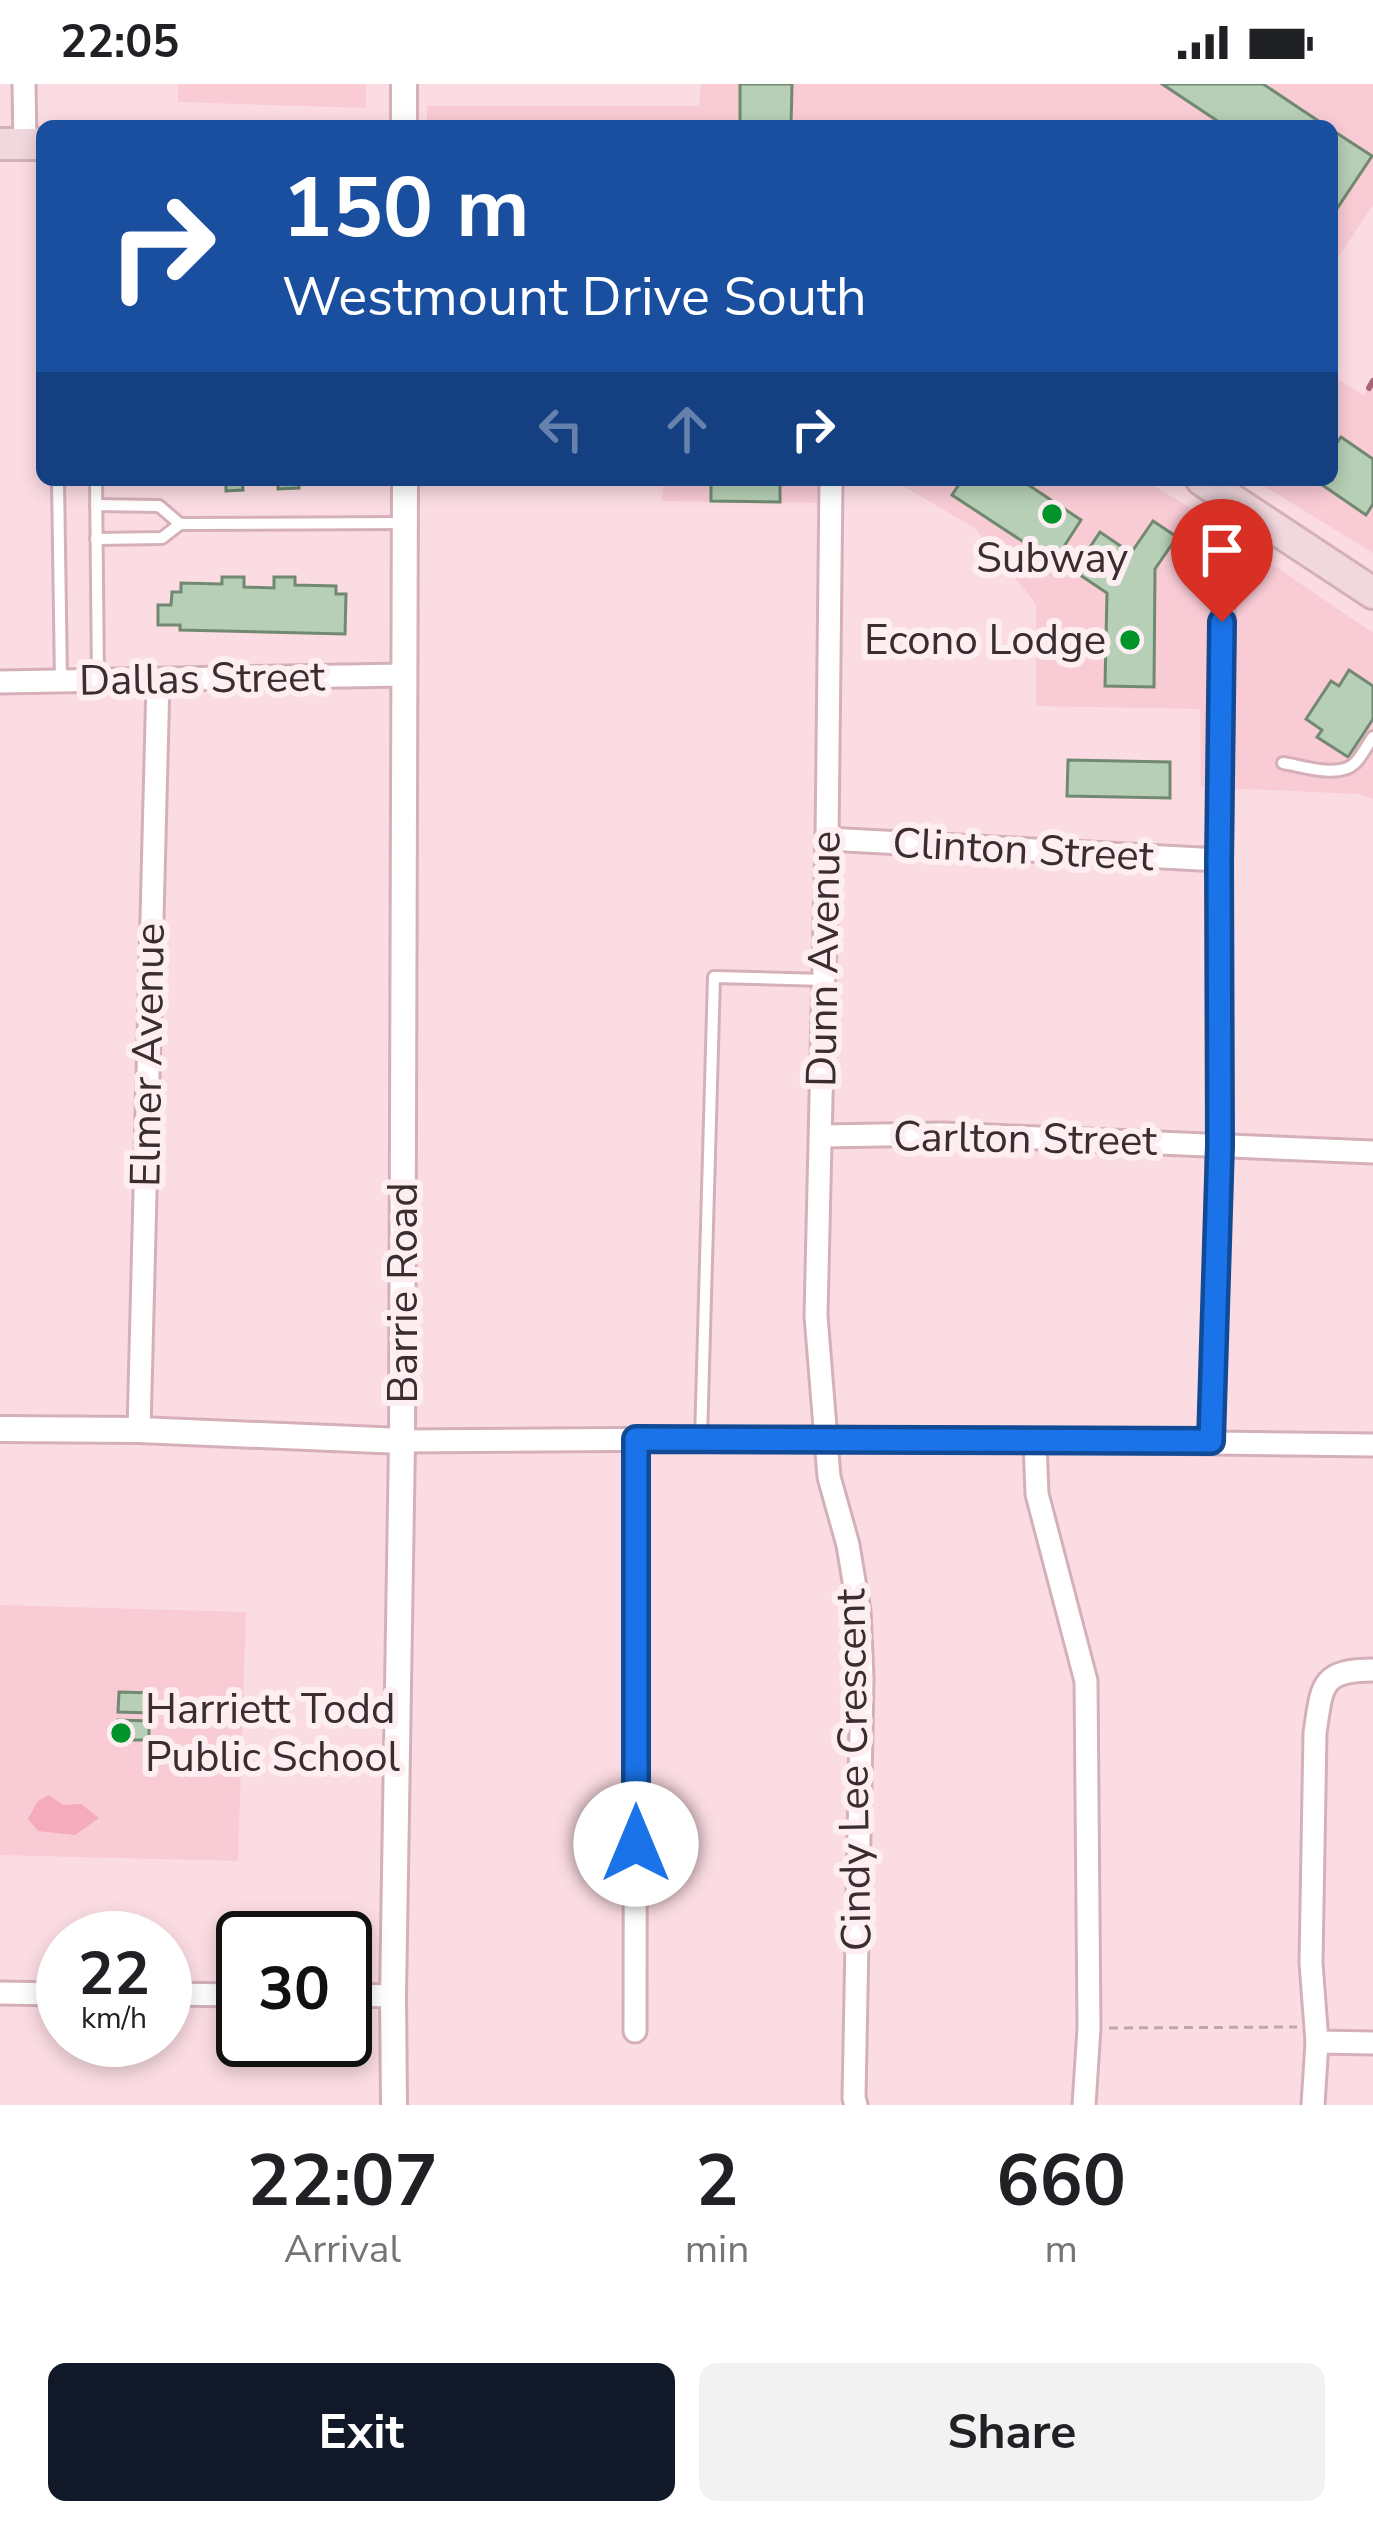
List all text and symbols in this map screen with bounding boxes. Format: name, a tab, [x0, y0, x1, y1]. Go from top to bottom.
text: 22:05	[60, 12, 179, 73]
text: 150 m	[282, 151, 530, 266]
icon: right	[84, 168, 240, 324]
text: Westmount Drive South	[282, 260, 867, 334]
icon: left	[528, 396, 594, 462]
icon: ahead	[654, 396, 720, 462]
icon: right	[780, 396, 846, 462]
pin	[1171, 499, 1273, 622]
marker: Subway	[1039, 501, 1065, 527]
icon: arrive	[1189, 517, 1255, 583]
place label: Subway	[976, 530, 1128, 587]
place label: Econo Lodge	[864, 612, 1106, 669]
marker: Econo Lodge	[1117, 627, 1143, 653]
street label: Dallas Street	[78, 648, 326, 710]
street label: Clinton Street	[891, 815, 1155, 885]
street label: Dunn Avenue	[793, 830, 855, 1088]
street label: Elmer Avenue	[117, 923, 179, 1187]
street label: Carlton Street	[893, 1108, 1158, 1170]
street label: Barrie Road	[375, 1182, 432, 1404]
street label: Cindy Lee Crescent	[822, 1588, 886, 1952]
place label: Harriett Todd Public School	[145, 1681, 401, 1786]
marker: Harriett Todd Public School	[108, 1720, 134, 1746]
position arrow	[573, 1781, 699, 1907]
speed limit sign: 30	[216, 1911, 372, 2067]
text: 22	[78, 1933, 150, 2015]
text: km/h	[81, 1998, 147, 2039]
text: 22:07	[247, 2132, 438, 2230]
text: 2	[695, 2132, 739, 2230]
text: 660	[996, 2132, 1126, 2230]
text: Arrival	[284, 2223, 401, 2276]
text: min	[685, 2223, 749, 2276]
text: m	[1044, 2223, 1078, 2276]
button: Exit	[48, 2363, 675, 2501]
button: Share	[699, 2363, 1325, 2501]

